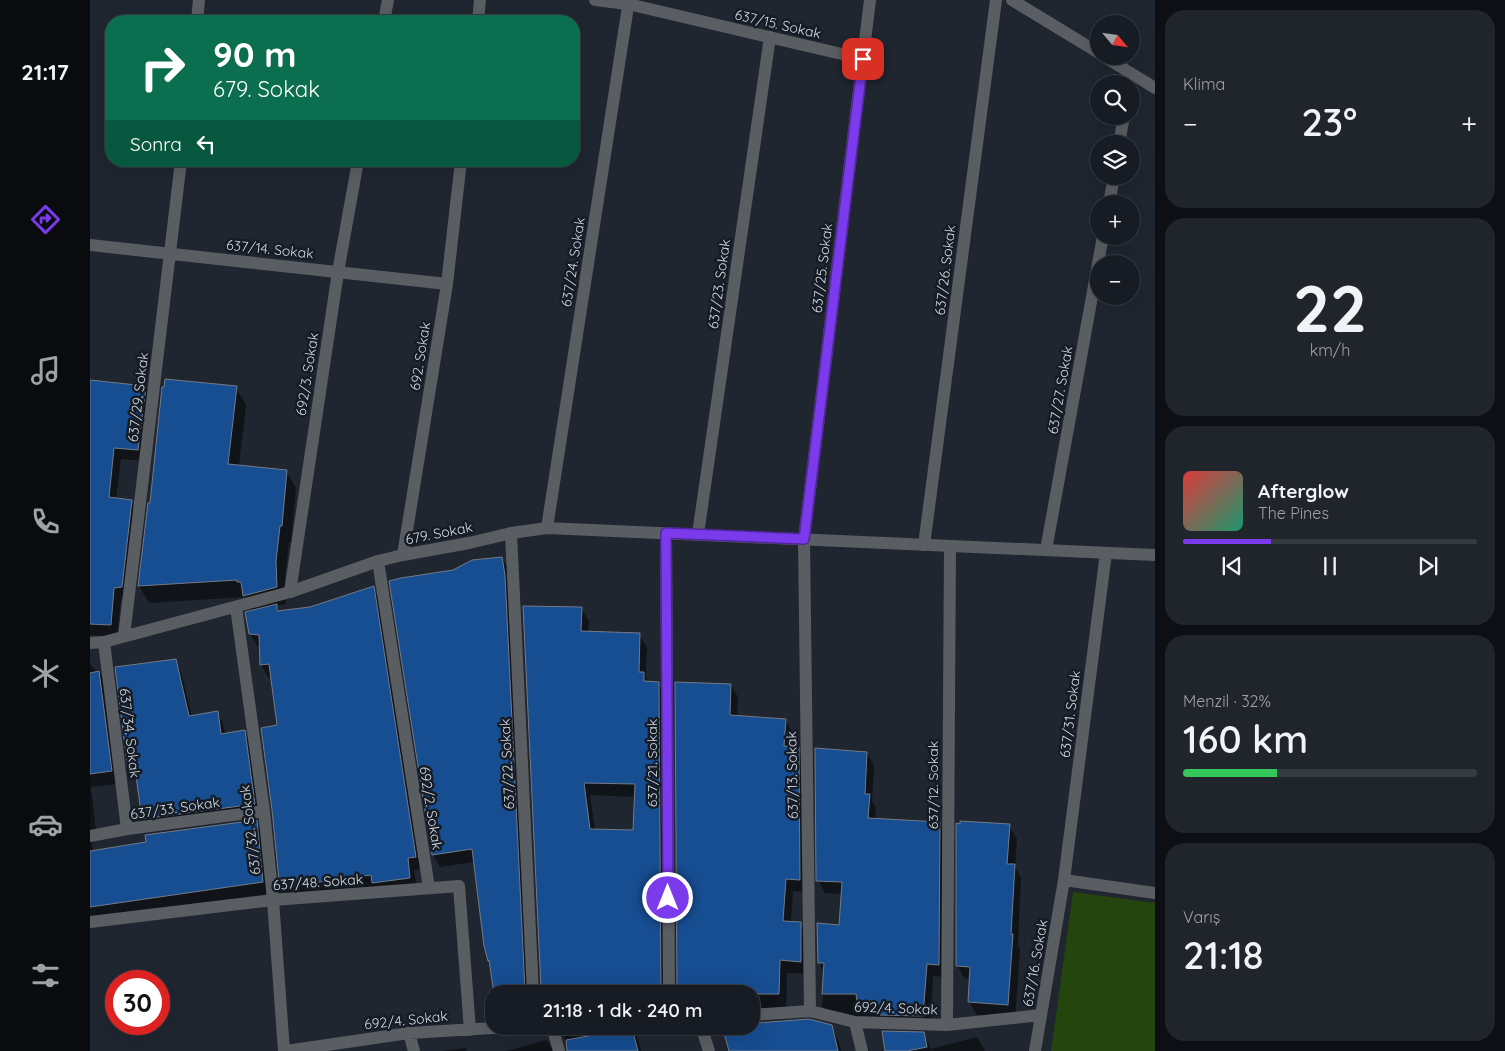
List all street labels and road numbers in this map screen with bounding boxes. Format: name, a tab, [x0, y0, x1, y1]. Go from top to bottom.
street label: 637/15. Sokak	[733, 5, 823, 43]
street label: 637/24. Sokak	[557, 216, 589, 308]
street label: 637/25. Sokak	[808, 222, 836, 314]
street label: 637/26. Sokak	[931, 224, 959, 316]
street label: 637/14. Sokak	[225, 235, 315, 263]
street label: 637/23. Sokak	[704, 238, 734, 330]
street label: 692. Sokak	[406, 320, 434, 392]
street label: 692/3. Sokak	[292, 331, 322, 417]
street label: 637/27. Sokak	[1043, 344, 1077, 436]
street label: 637/29. Sokak	[124, 351, 152, 443]
street label: 679. Sokak	[404, 518, 474, 548]
street label: 637/31. Sokak	[1056, 669, 1084, 759]
street label: 637/34. Sokak	[116, 687, 144, 779]
street label: 637/22. Sokak	[496, 718, 518, 810]
street label: 637/21. Sokak	[643, 719, 661, 807]
street label: 637/13. Sokak	[782, 731, 802, 819]
street label: 637/12. Sokak	[924, 741, 942, 829]
street label: 692/2. Sokak	[416, 765, 446, 851]
street label: 637/32. Sokak	[236, 784, 264, 876]
street label: 637/33. Sokak	[129, 793, 221, 823]
street label: 637/48. Sokak	[272, 870, 364, 894]
street label: 637/16. Sokak	[1018, 918, 1052, 1008]
street label: 692/4. Sokak	[854, 998, 938, 1018]
street label: 692/4. Sokak	[363, 1007, 449, 1033]

